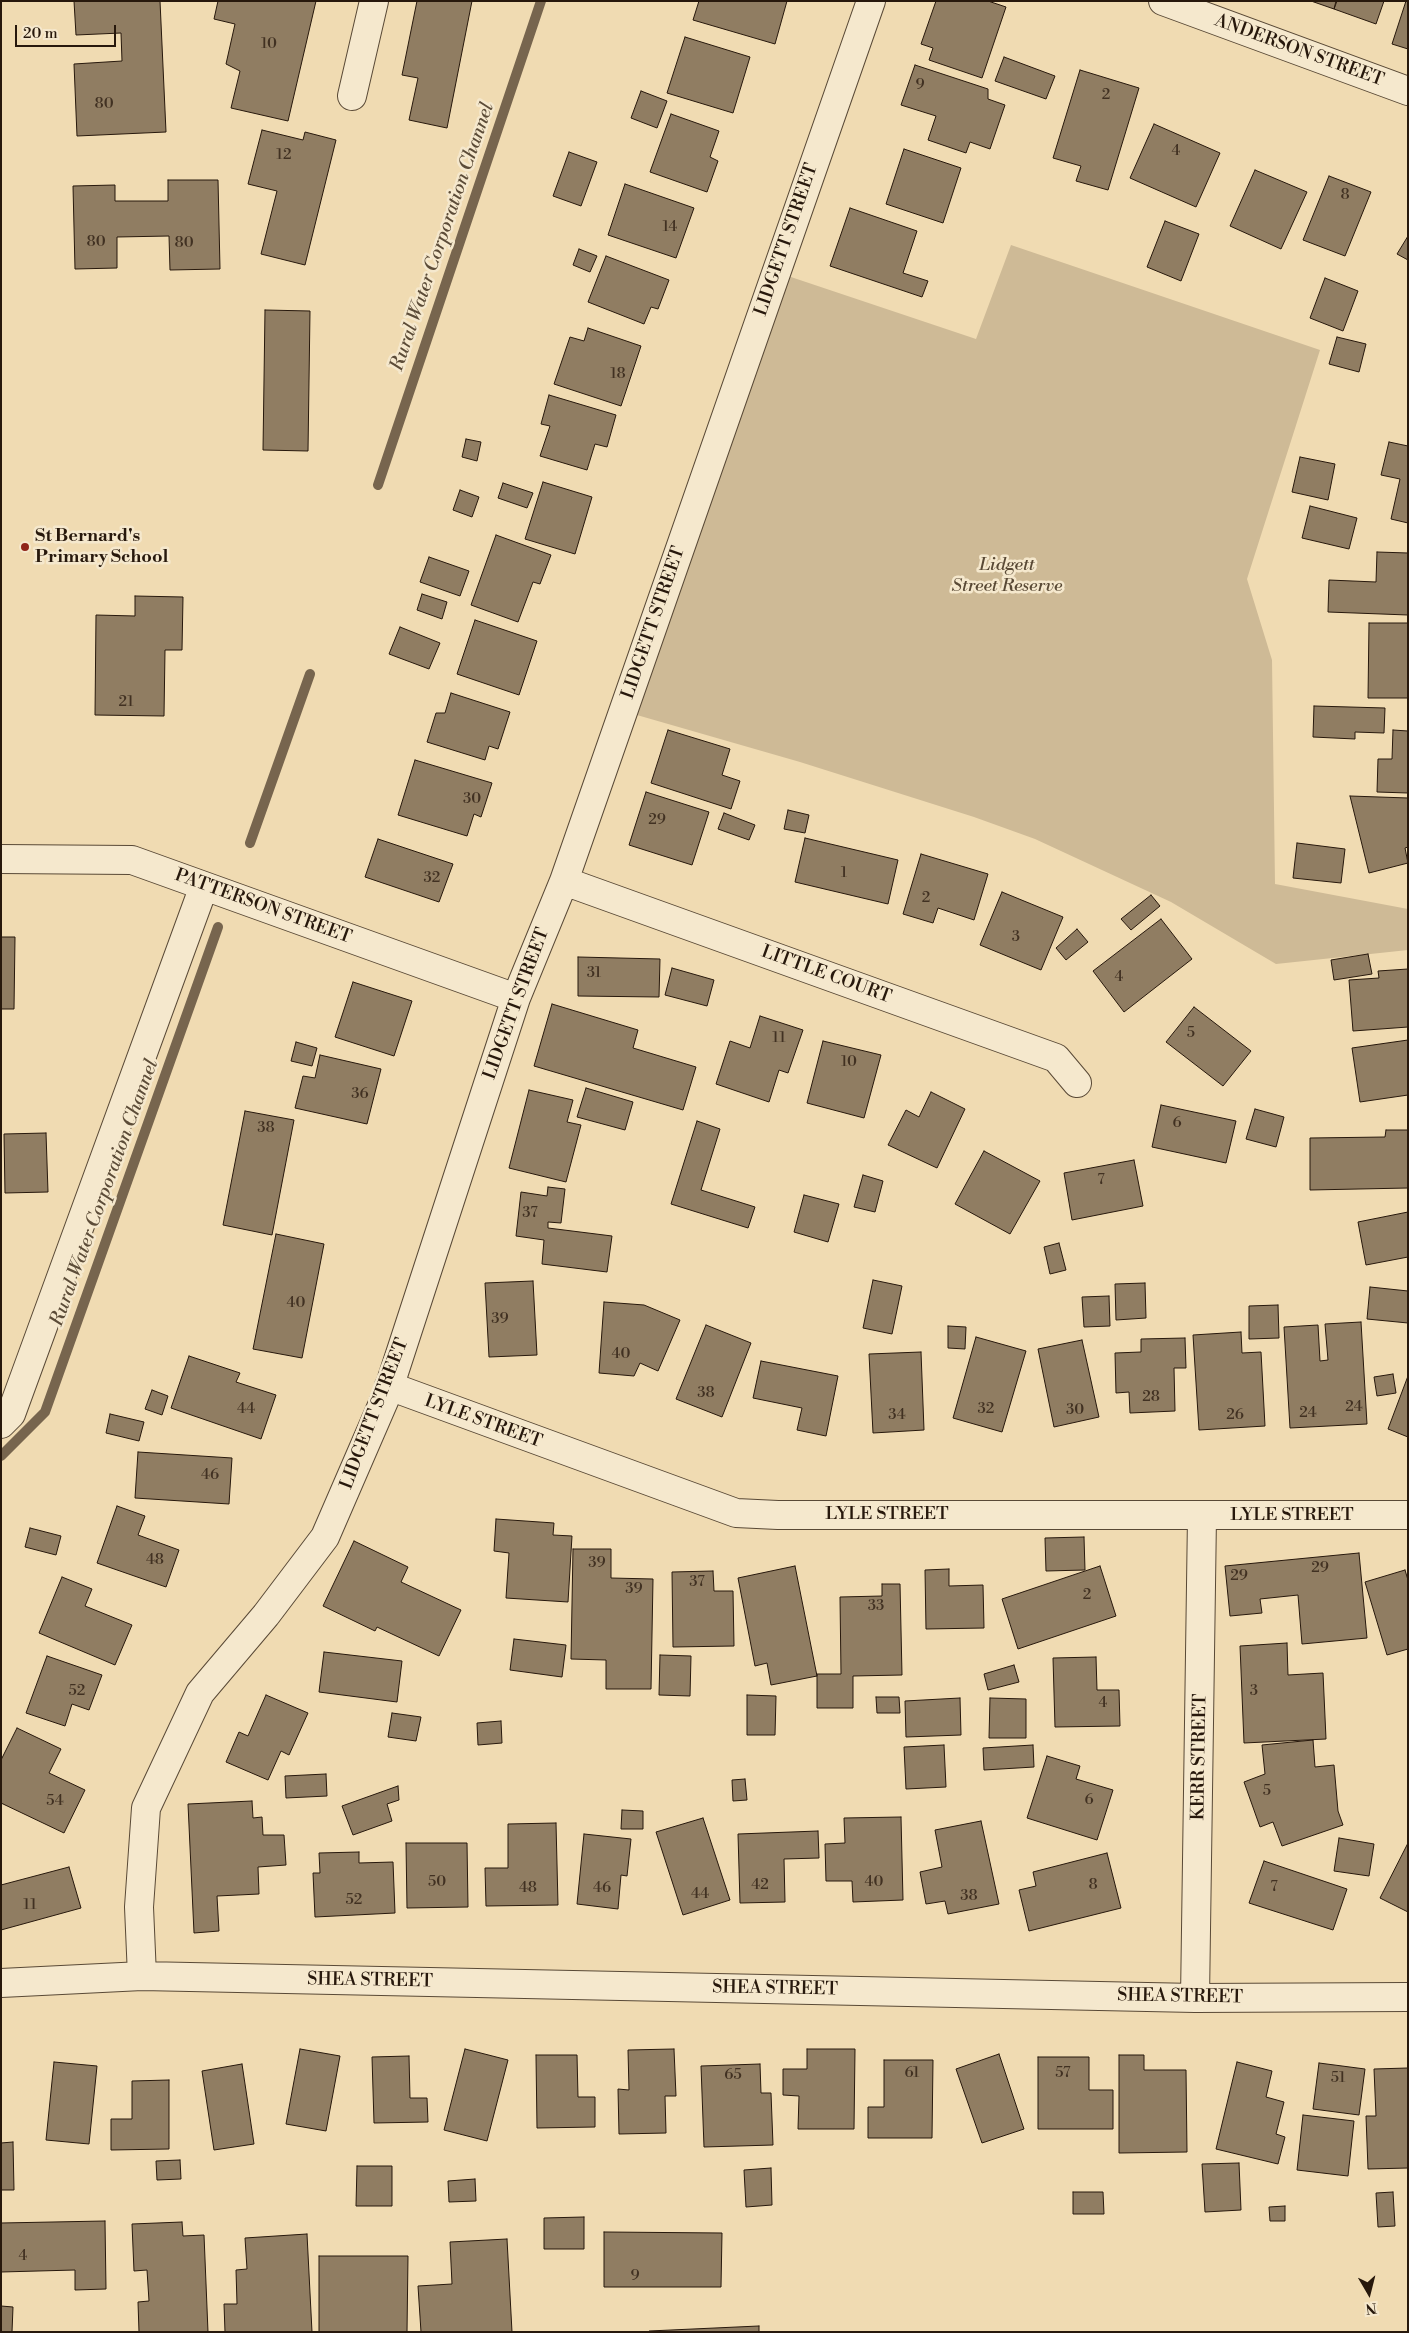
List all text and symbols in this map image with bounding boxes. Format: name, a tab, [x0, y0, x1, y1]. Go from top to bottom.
street label: ANDERSON STREET	[1211, 10, 1387, 92]
scale bar	[18, 15, 119, 47]
text: 20 m	[23, 24, 58, 43]
house number: 10	[261, 35, 277, 53]
house number: 9	[915, 76, 925, 94]
house number: 2	[1102, 86, 1110, 104]
house number: 80	[94, 95, 114, 113]
water label: Rural Water Corporation Channel	[386, 100, 500, 374]
house number: 4	[1172, 142, 1180, 160]
house number: 12	[276, 146, 292, 164]
street label: LIDGETT STREET	[751, 161, 823, 319]
house number: 8	[1340, 186, 1350, 204]
house number: 14	[663, 218, 677, 236]
house number: 80	[86, 233, 106, 251]
house number: 80	[174, 234, 194, 252]
house number: 18	[610, 365, 626, 383]
place label: St Bernard's Primary School	[35, 526, 168, 568]
marker: St Bernard's Primary School	[19, 541, 31, 553]
street label: LIDGETT STREET	[618, 544, 690, 702]
park label: Lidgett Street Reserve	[952, 555, 1062, 598]
house number: 21	[118, 693, 134, 711]
house number: 30	[463, 790, 481, 808]
house number: 29	[648, 811, 666, 829]
house number: 1	[841, 864, 847, 882]
street label: PATTERSON STREET	[172, 865, 354, 949]
house number: 32	[424, 869, 440, 887]
house number: 2	[922, 889, 930, 907]
street label: LIDGETT STREET	[480, 925, 554, 1083]
house number: 3	[1012, 928, 1020, 946]
street label: LITTLE COURT	[758, 941, 894, 1009]
house number: 31	[587, 964, 601, 982]
house number: 4	[1115, 968, 1123, 986]
house number: 5	[1187, 1024, 1195, 1042]
house number: 11	[772, 1029, 786, 1047]
house number: 10	[841, 1053, 857, 1071]
water label: Rural Water Corporation Channel	[46, 1057, 164, 1329]
house number: 36	[351, 1085, 369, 1103]
house number: 6	[1172, 1114, 1182, 1132]
house number: 38	[257, 1119, 275, 1137]
house number: 7	[1097, 1171, 1105, 1189]
house number: 37	[522, 1204, 538, 1222]
house number: 40	[287, 1294, 305, 1312]
house number: 39	[491, 1310, 509, 1328]
street label: LIDGETT STREET	[336, 1335, 414, 1493]
house number: 40	[612, 1345, 630, 1363]
house number: 38	[697, 1384, 715, 1402]
house number: 28	[1142, 1388, 1160, 1406]
street label: LYLE STREET	[421, 1391, 545, 1453]
house number: 24	[1345, 1398, 1363, 1416]
house number: 44	[237, 1400, 255, 1418]
house number: 32	[978, 1400, 994, 1418]
house number: 30	[1066, 1401, 1084, 1419]
house number: 24	[1299, 1404, 1317, 1422]
house number: 34	[888, 1406, 906, 1424]
house number: 26	[1226, 1406, 1244, 1424]
house number: 46	[201, 1466, 219, 1484]
street label: LYLE STREET	[825, 1504, 949, 1526]
street label: LYLE STREET	[1230, 1505, 1354, 1527]
house number: 48	[146, 1551, 164, 1569]
house number: 39	[588, 1554, 606, 1572]
house number: 29	[1311, 1559, 1329, 1577]
house number: 29	[1230, 1567, 1248, 1585]
house number: 37	[689, 1573, 705, 1591]
house number: 39	[625, 1580, 643, 1598]
house number: 2	[1083, 1586, 1091, 1604]
house number: 33	[868, 1597, 884, 1615]
house number: 52	[69, 1682, 85, 1700]
house number: 3	[1250, 1682, 1258, 1700]
street label: KERR STREET	[1188, 1693, 1212, 1821]
house number: 4	[1099, 1694, 1107, 1712]
house number: 5	[1263, 1782, 1271, 1800]
house number: 6	[1084, 1791, 1094, 1809]
house number: 54	[46, 1792, 64, 1810]
house number: 50	[428, 1873, 446, 1891]
house number: 40	[865, 1873, 883, 1891]
house number: 42	[751, 1876, 769, 1894]
house number: 8	[1088, 1876, 1098, 1894]
house number: 7	[1270, 1878, 1278, 1896]
house number: 48	[519, 1879, 537, 1897]
house number: 46	[593, 1879, 611, 1897]
house number: 44	[691, 1885, 709, 1903]
house number: 38	[960, 1887, 978, 1905]
house number: 52	[346, 1891, 362, 1909]
house number: 11	[23, 1896, 37, 1914]
street label: SHEA STREET	[307, 1969, 433, 1993]
street label: SHEA STREET	[712, 1977, 838, 2001]
street label: SHEA STREET	[1117, 1985, 1243, 2009]
house number: 61	[904, 2064, 920, 2082]
house number: 57	[1055, 2064, 1071, 2082]
house number: 65	[724, 2066, 742, 2084]
house number: 51	[1331, 2069, 1345, 2087]
house number: 4	[19, 2247, 27, 2265]
house number: 9	[630, 2267, 640, 2285]
north arrow	[1344, 2268, 1394, 2318]
text: N	[1364, 2298, 1378, 2318]

